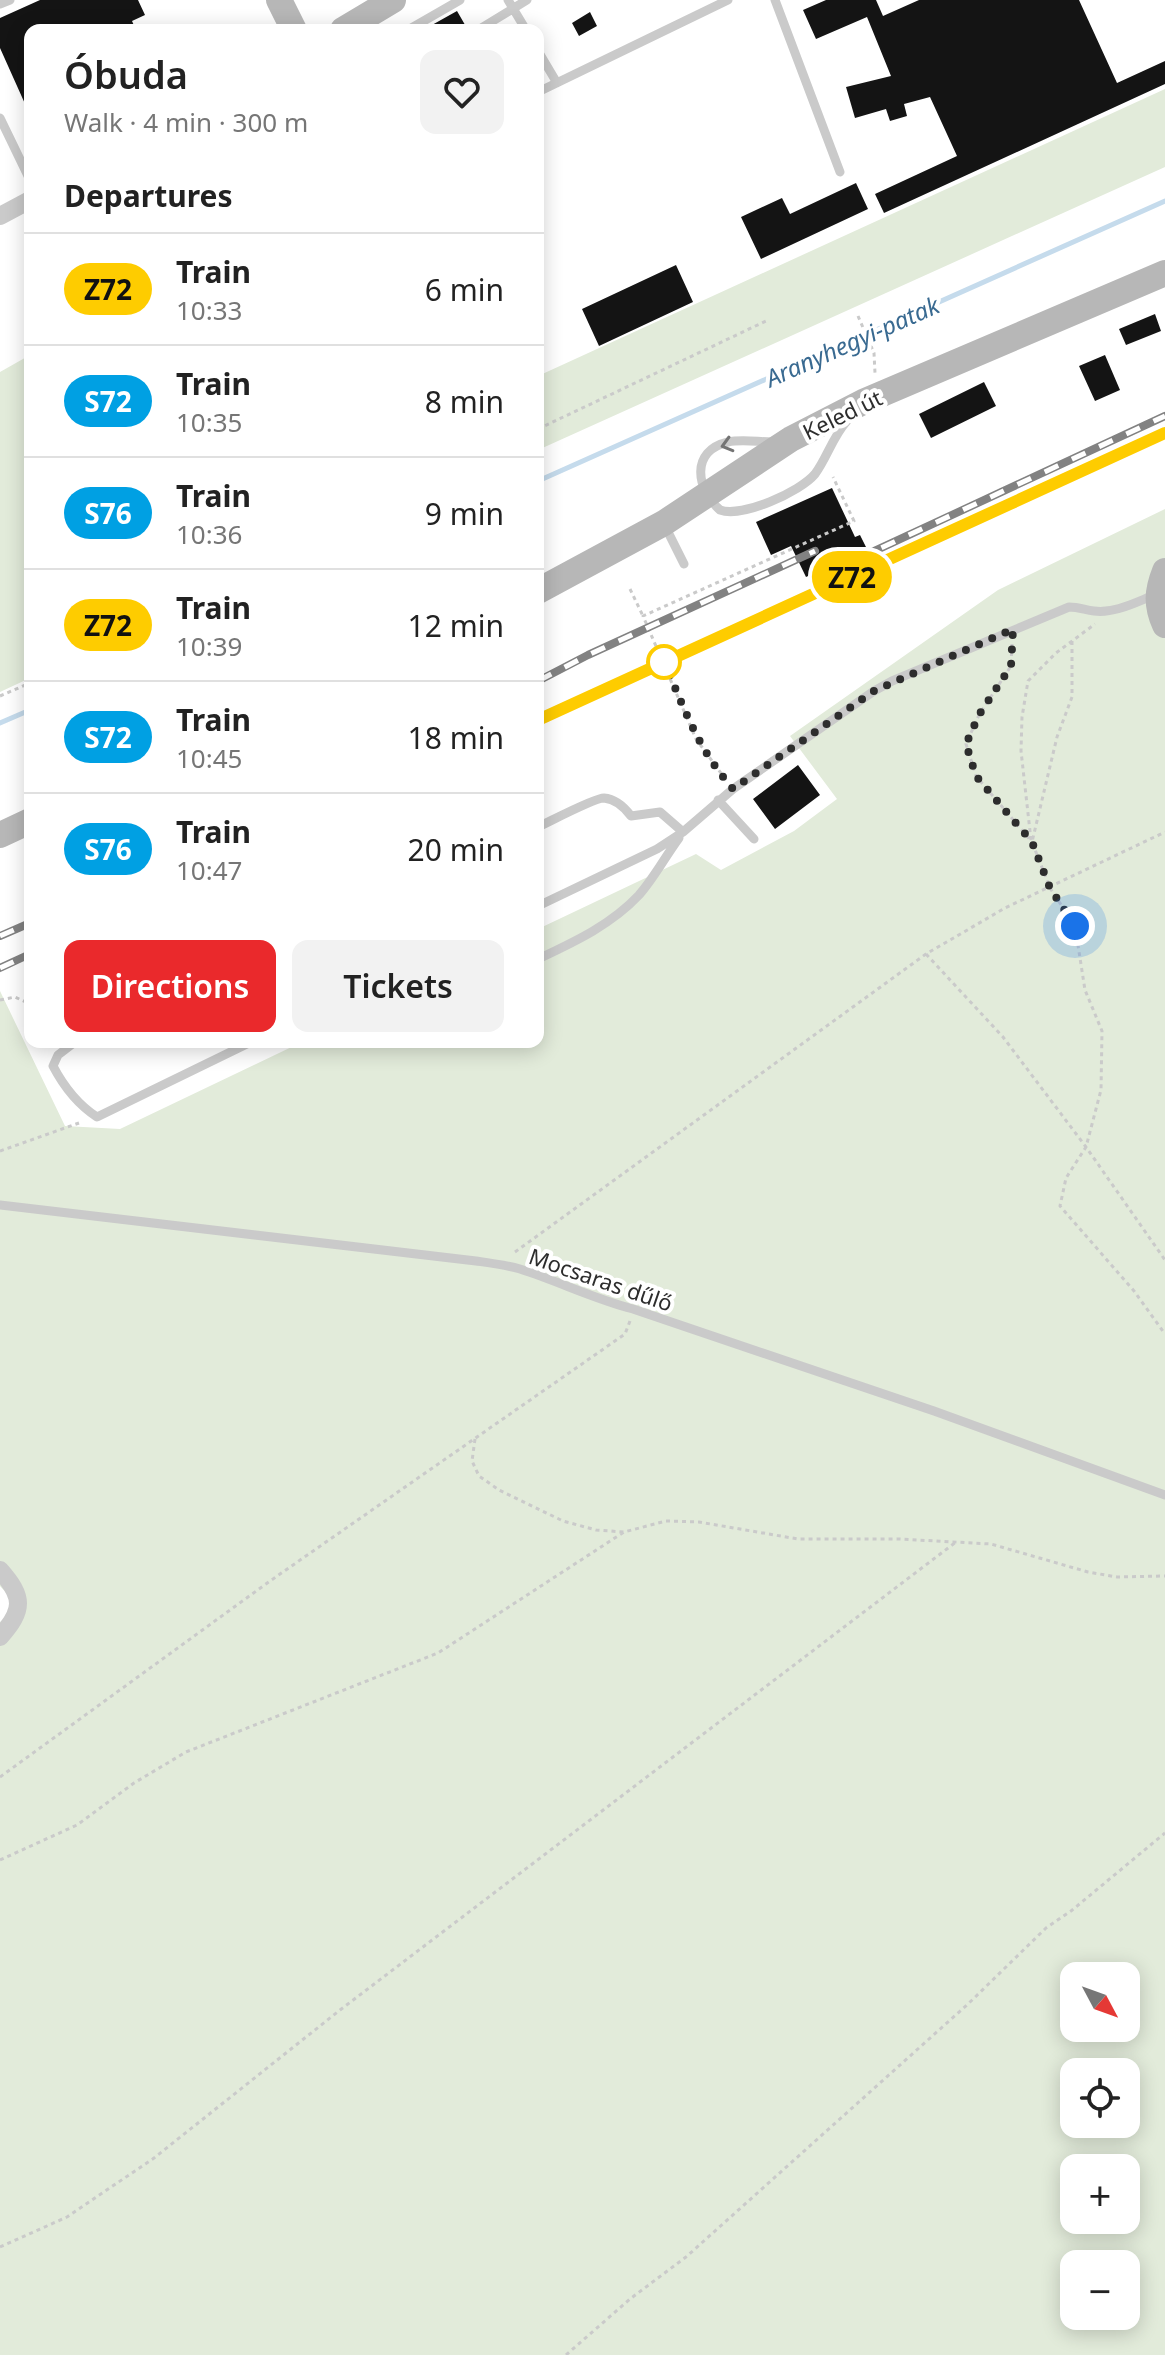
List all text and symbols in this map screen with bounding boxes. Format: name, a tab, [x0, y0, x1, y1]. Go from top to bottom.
text: Óbuda	[64, 48, 188, 100]
button: heart	[420, 50, 504, 134]
text: Walk · 4 min · 300 m	[64, 104, 308, 140]
text: Departures	[64, 175, 233, 216]
text: Train	[176, 251, 251, 292]
text: 6 min	[425, 269, 504, 310]
text: Z72	[84, 270, 132, 308]
water label: Aranyhegyi-patak	[758, 287, 945, 395]
text: 10:33	[176, 292, 242, 328]
text: Train	[176, 363, 251, 404]
text: 8 min	[425, 381, 504, 422]
text: S72	[84, 382, 132, 420]
street label: Keled út	[797, 382, 887, 446]
text: 10:35	[176, 404, 242, 440]
one-way arrow	[721, 436, 734, 452]
text: Train	[176, 475, 251, 516]
text: 9 min	[425, 493, 504, 534]
text: S76	[84, 494, 132, 532]
text: 10:36	[176, 516, 242, 552]
line badge: Z72	[806, 551, 898, 603]
text: Z72	[828, 558, 876, 596]
text: Train	[176, 587, 251, 628]
text: 12 min	[408, 605, 504, 646]
text: Z72	[84, 606, 132, 644]
text: 10:39	[176, 628, 242, 664]
unlabelled marker	[647, 645, 681, 679]
text: Train	[176, 699, 251, 740]
text: 18 min	[408, 717, 504, 758]
text: S72	[84, 718, 132, 756]
text: 10:45	[176, 740, 242, 776]
text: Train	[176, 811, 251, 852]
text: 20 min	[408, 829, 504, 870]
text: S76	[84, 830, 132, 868]
text: 10:47	[176, 852, 242, 888]
your location	[1055, 906, 1095, 946]
button: Directions	[64, 940, 276, 1032]
button: Tickets	[292, 940, 504, 1032]
street label: Mocsaras dűlő	[525, 1240, 677, 1318]
north arrow	[1060, 1962, 1140, 2042]
map controls	[1060, 1962, 1140, 2330]
button: locate	[1060, 2058, 1140, 2138]
button: +	[1060, 2154, 1140, 2234]
button: −	[1060, 2250, 1140, 2330]

